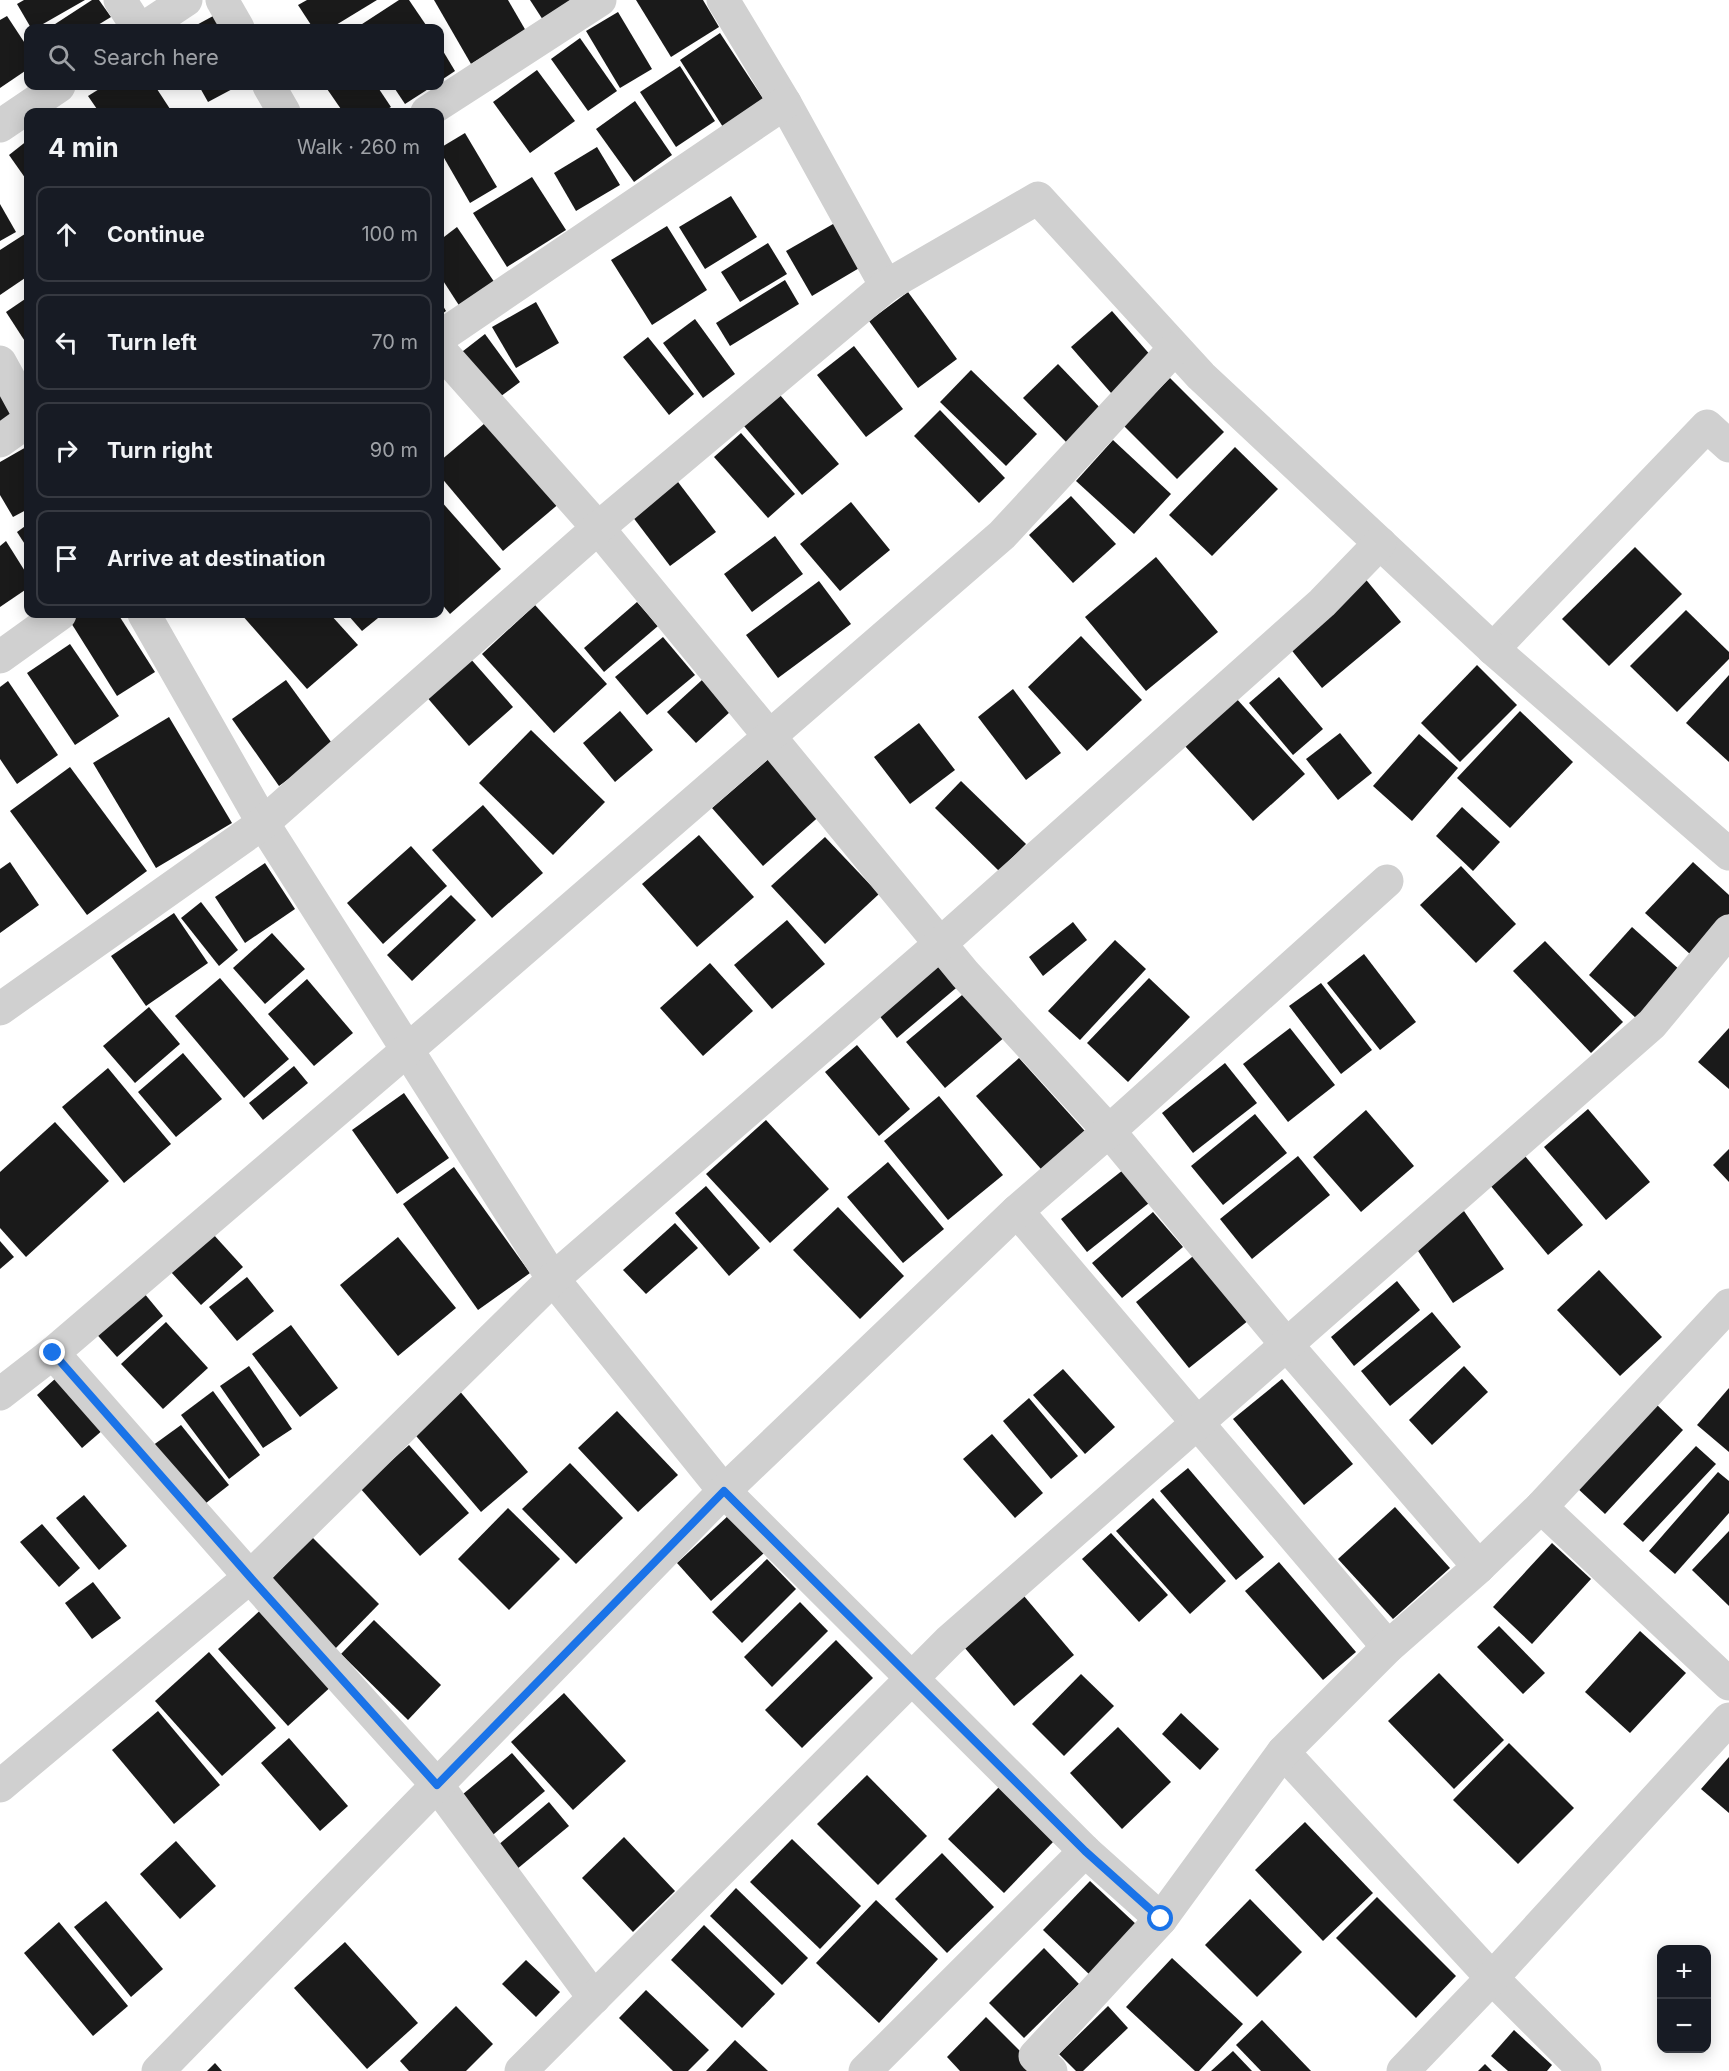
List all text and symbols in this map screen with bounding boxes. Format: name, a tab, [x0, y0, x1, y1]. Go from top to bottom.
search box	[24, 24, 444, 90]
icon: search	[45, 41, 78, 74]
text: Search here	[93, 44, 219, 70]
text: 4 min	[48, 132, 119, 163]
text: Walk · 260 m	[297, 135, 420, 159]
icon: ahead	[50, 218, 83, 251]
text: Continue	[107, 221, 205, 247]
text: 100 m	[361, 222, 418, 246]
icon: left	[50, 326, 83, 359]
text: Turn left	[107, 329, 197, 355]
text: 70 m	[371, 330, 418, 354]
icon: right	[50, 434, 83, 467]
text: Turn right	[107, 437, 213, 463]
text: 90 m	[370, 438, 418, 462]
icon: arrive	[50, 542, 83, 575]
text: Arrive at destination	[107, 545, 326, 571]
route end	[39, 1339, 65, 1365]
route start	[1147, 1905, 1173, 1931]
map controls	[1657, 1945, 1711, 2053]
button: +	[1657, 1945, 1711, 1999]
button: −	[1657, 1999, 1711, 2053]

